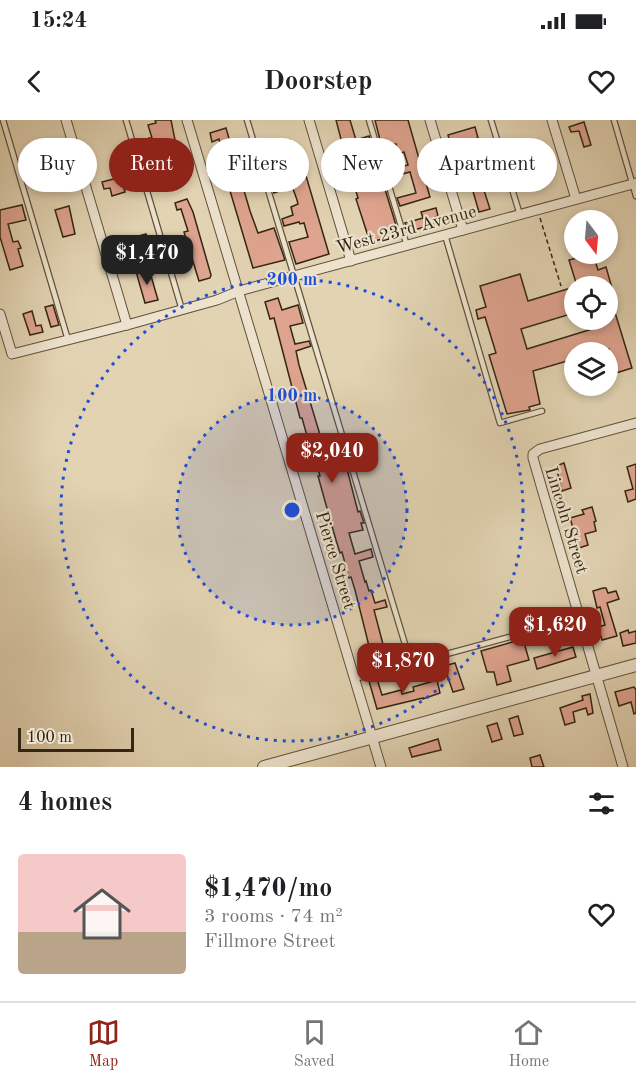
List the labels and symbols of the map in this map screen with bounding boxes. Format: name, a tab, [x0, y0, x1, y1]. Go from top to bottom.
street label: West 23rd Avenue	[334, 203, 479, 257]
north arrow	[564, 210, 618, 264]
pin: $1,470	[98, 235, 196, 286]
text: 200 m	[267, 271, 317, 289]
text: 100 m	[267, 387, 317, 405]
pin: $2,040	[283, 433, 381, 484]
street label: Lincoln Street	[541, 465, 591, 576]
centre of rings	[282, 500, 302, 520]
street label: Pierce Street	[312, 509, 359, 612]
pin: $1,620	[506, 607, 604, 658]
pin: $1,870	[354, 643, 452, 694]
scale bar	[18, 725, 134, 752]

